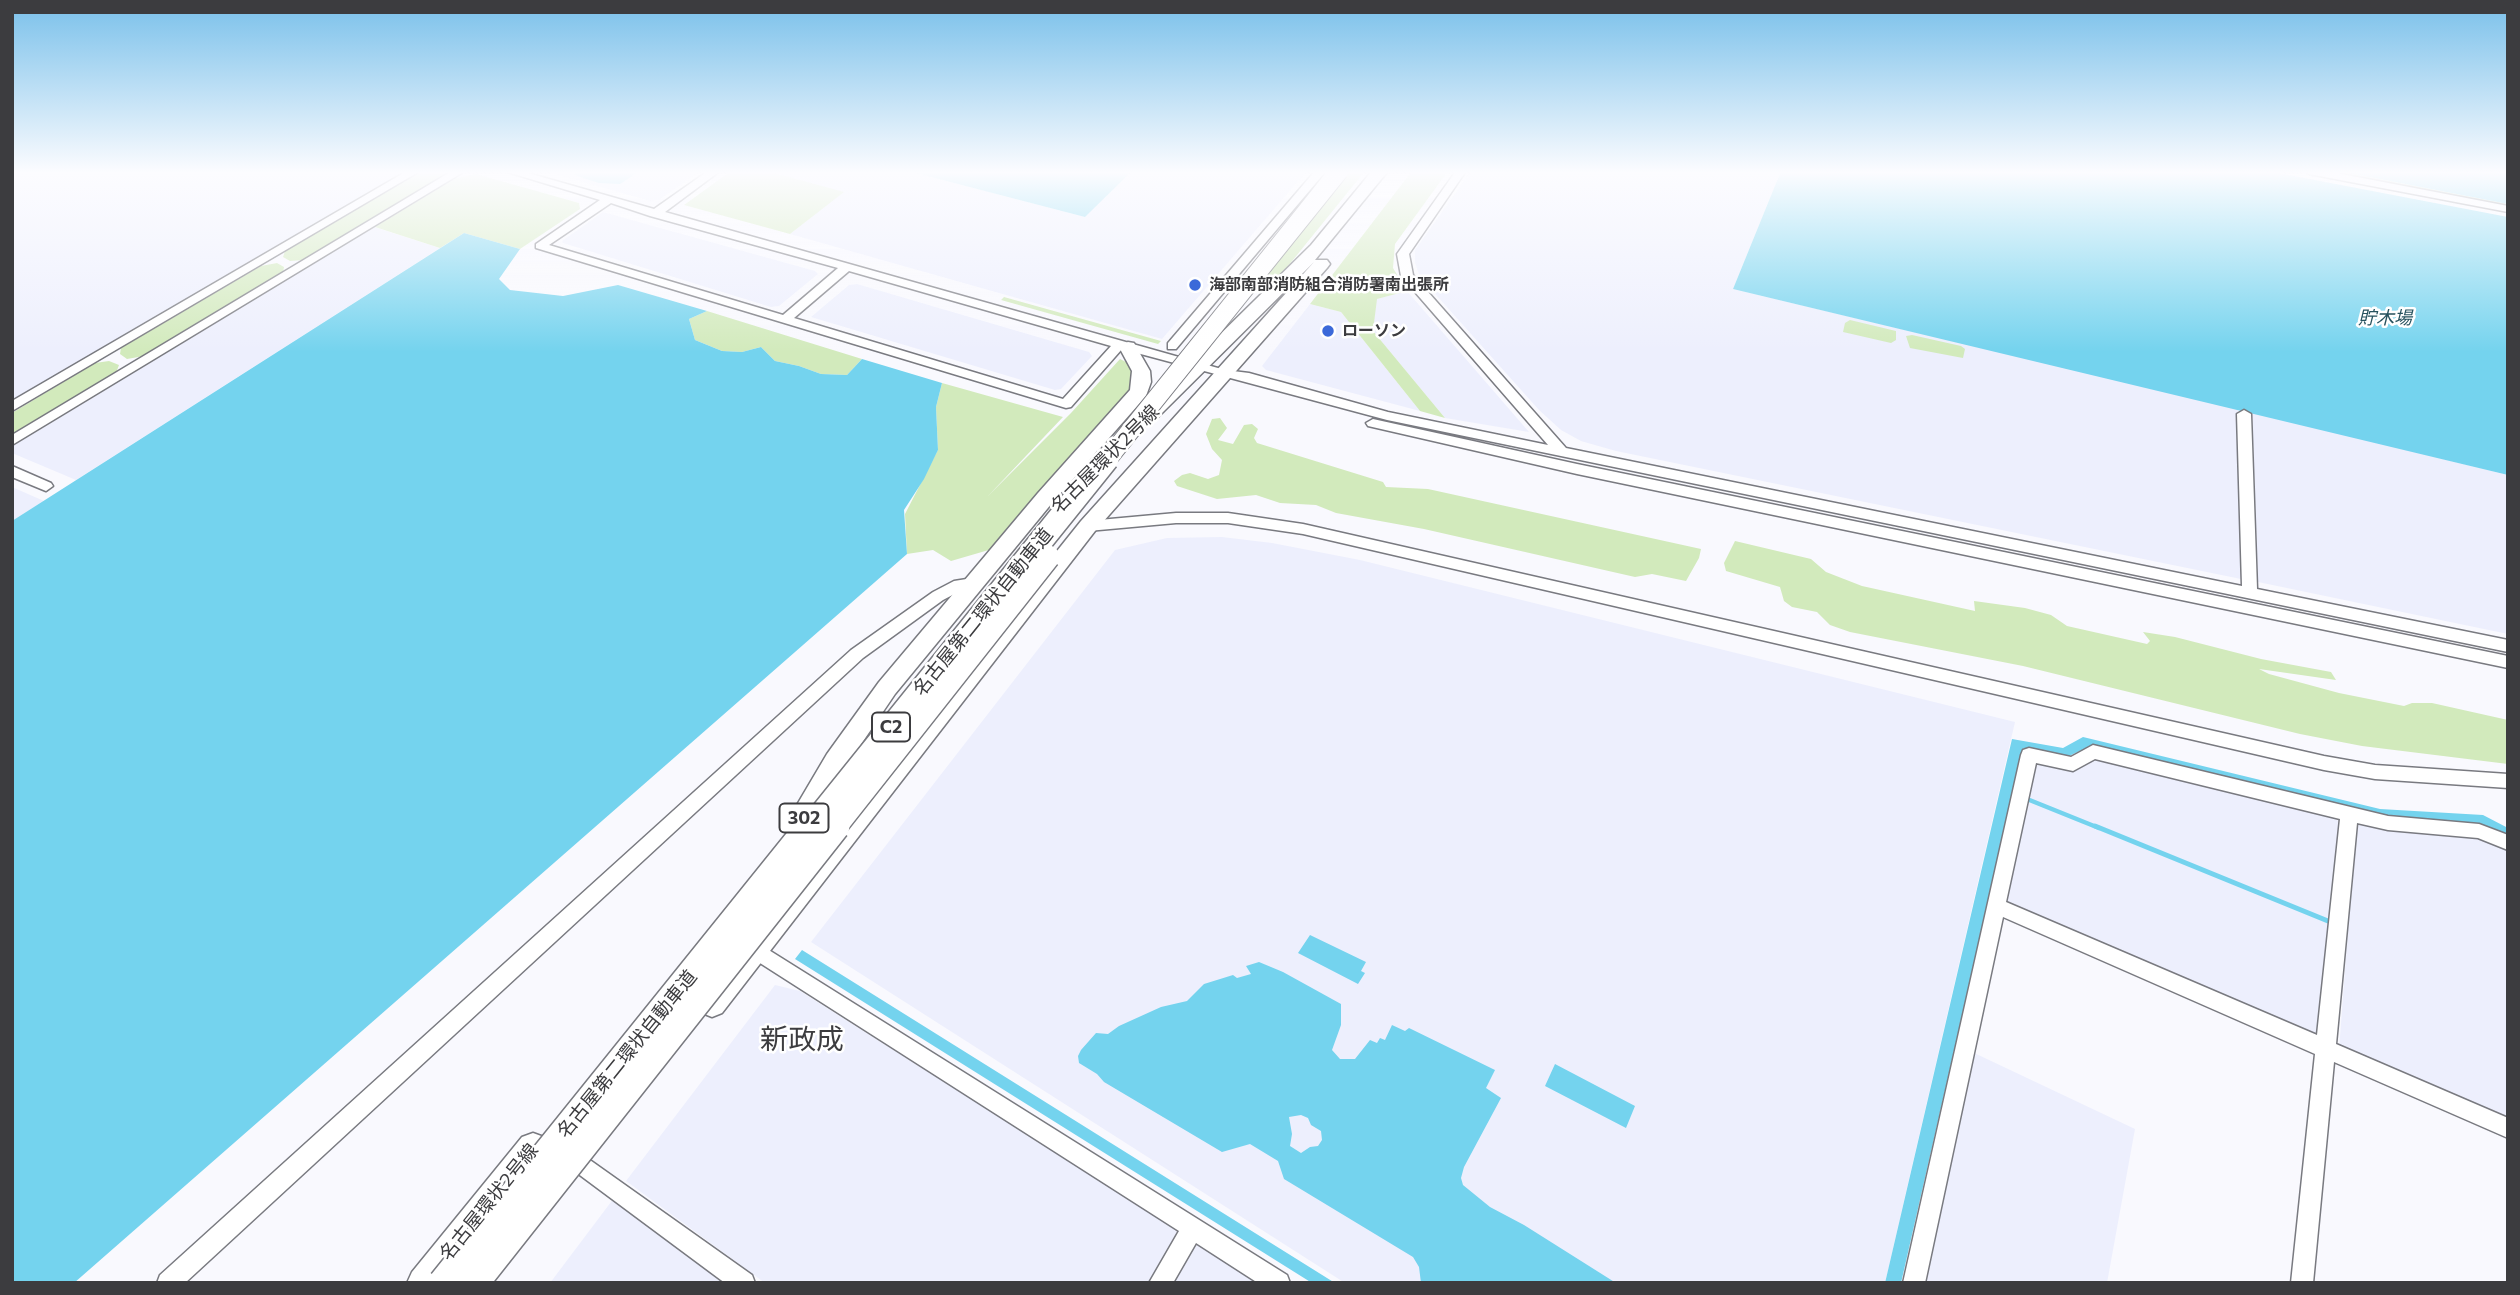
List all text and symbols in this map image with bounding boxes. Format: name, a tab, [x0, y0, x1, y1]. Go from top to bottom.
place label: 海部南部消防組合消防署南出張所	[1209, 275, 1449, 295]
marker: 海部南部消防組合消防署南出張所	[1187, 277, 1203, 293]
water label: 貯木場	[2358, 307, 2412, 329]
place label: ローソン	[1342, 321, 1406, 341]
marker: ローソン	[1320, 323, 1336, 339]
street label: 名古屋環状2号線	[1046, 400, 1164, 518]
street label: 名古屋第二環状自動車道	[908, 524, 1058, 700]
road number: C2	[872, 712, 910, 742]
road number: 302	[780, 804, 828, 832]
street label: 名古屋第二環状自動車道	[552, 966, 702, 1142]
district label: 新政成	[760, 1023, 844, 1057]
street label: 名古屋環状2号線	[435, 1139, 543, 1265]

